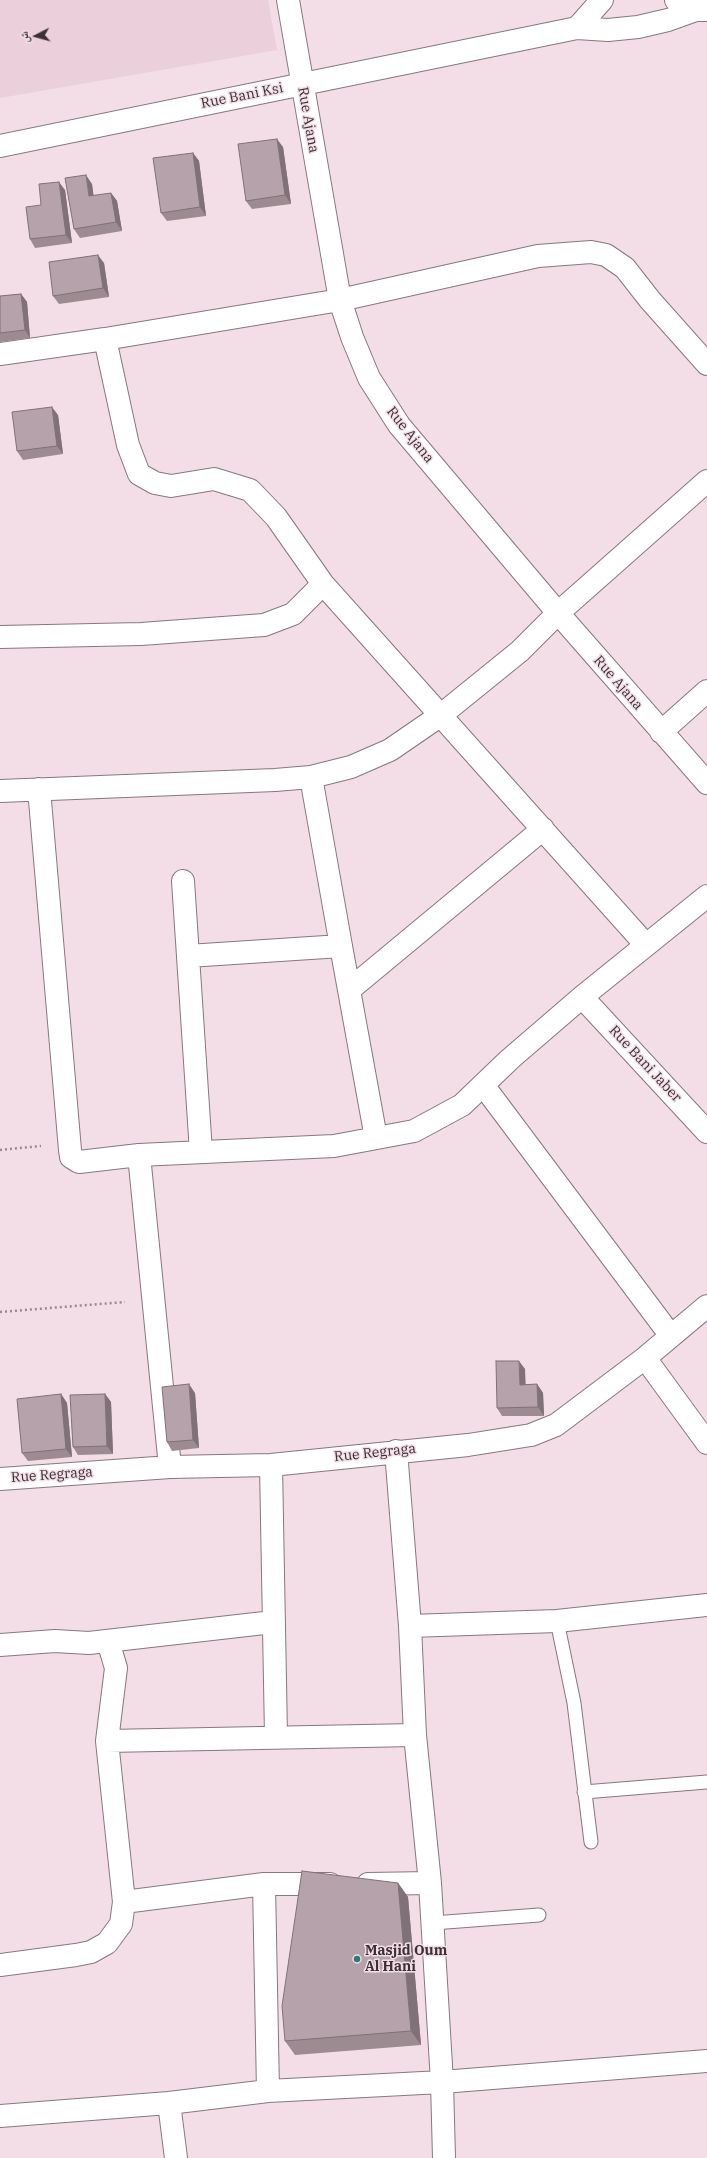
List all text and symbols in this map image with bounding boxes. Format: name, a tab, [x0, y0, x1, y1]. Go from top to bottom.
north arrow	[16, 16, 56, 56]
text: ش	[16, 31, 32, 44]
street label: Rue Bani Ksi	[199, 80, 285, 112]
street label: Rue Ajana	[294, 86, 322, 154]
street label: Rue Ajana	[383, 403, 437, 467]
street label: Rue Ajana	[590, 652, 646, 714]
street label: Rue Bani Jaber	[605, 1022, 685, 1106]
street label: Rue Regraga	[333, 1440, 417, 1466]
street label: Rue Regraga	[10, 1464, 94, 1486]
place label: Masjid Oum Al Hani	[365, 1943, 447, 1976]
marker: Masjid Oum Al Hani	[352, 1954, 362, 1964]

